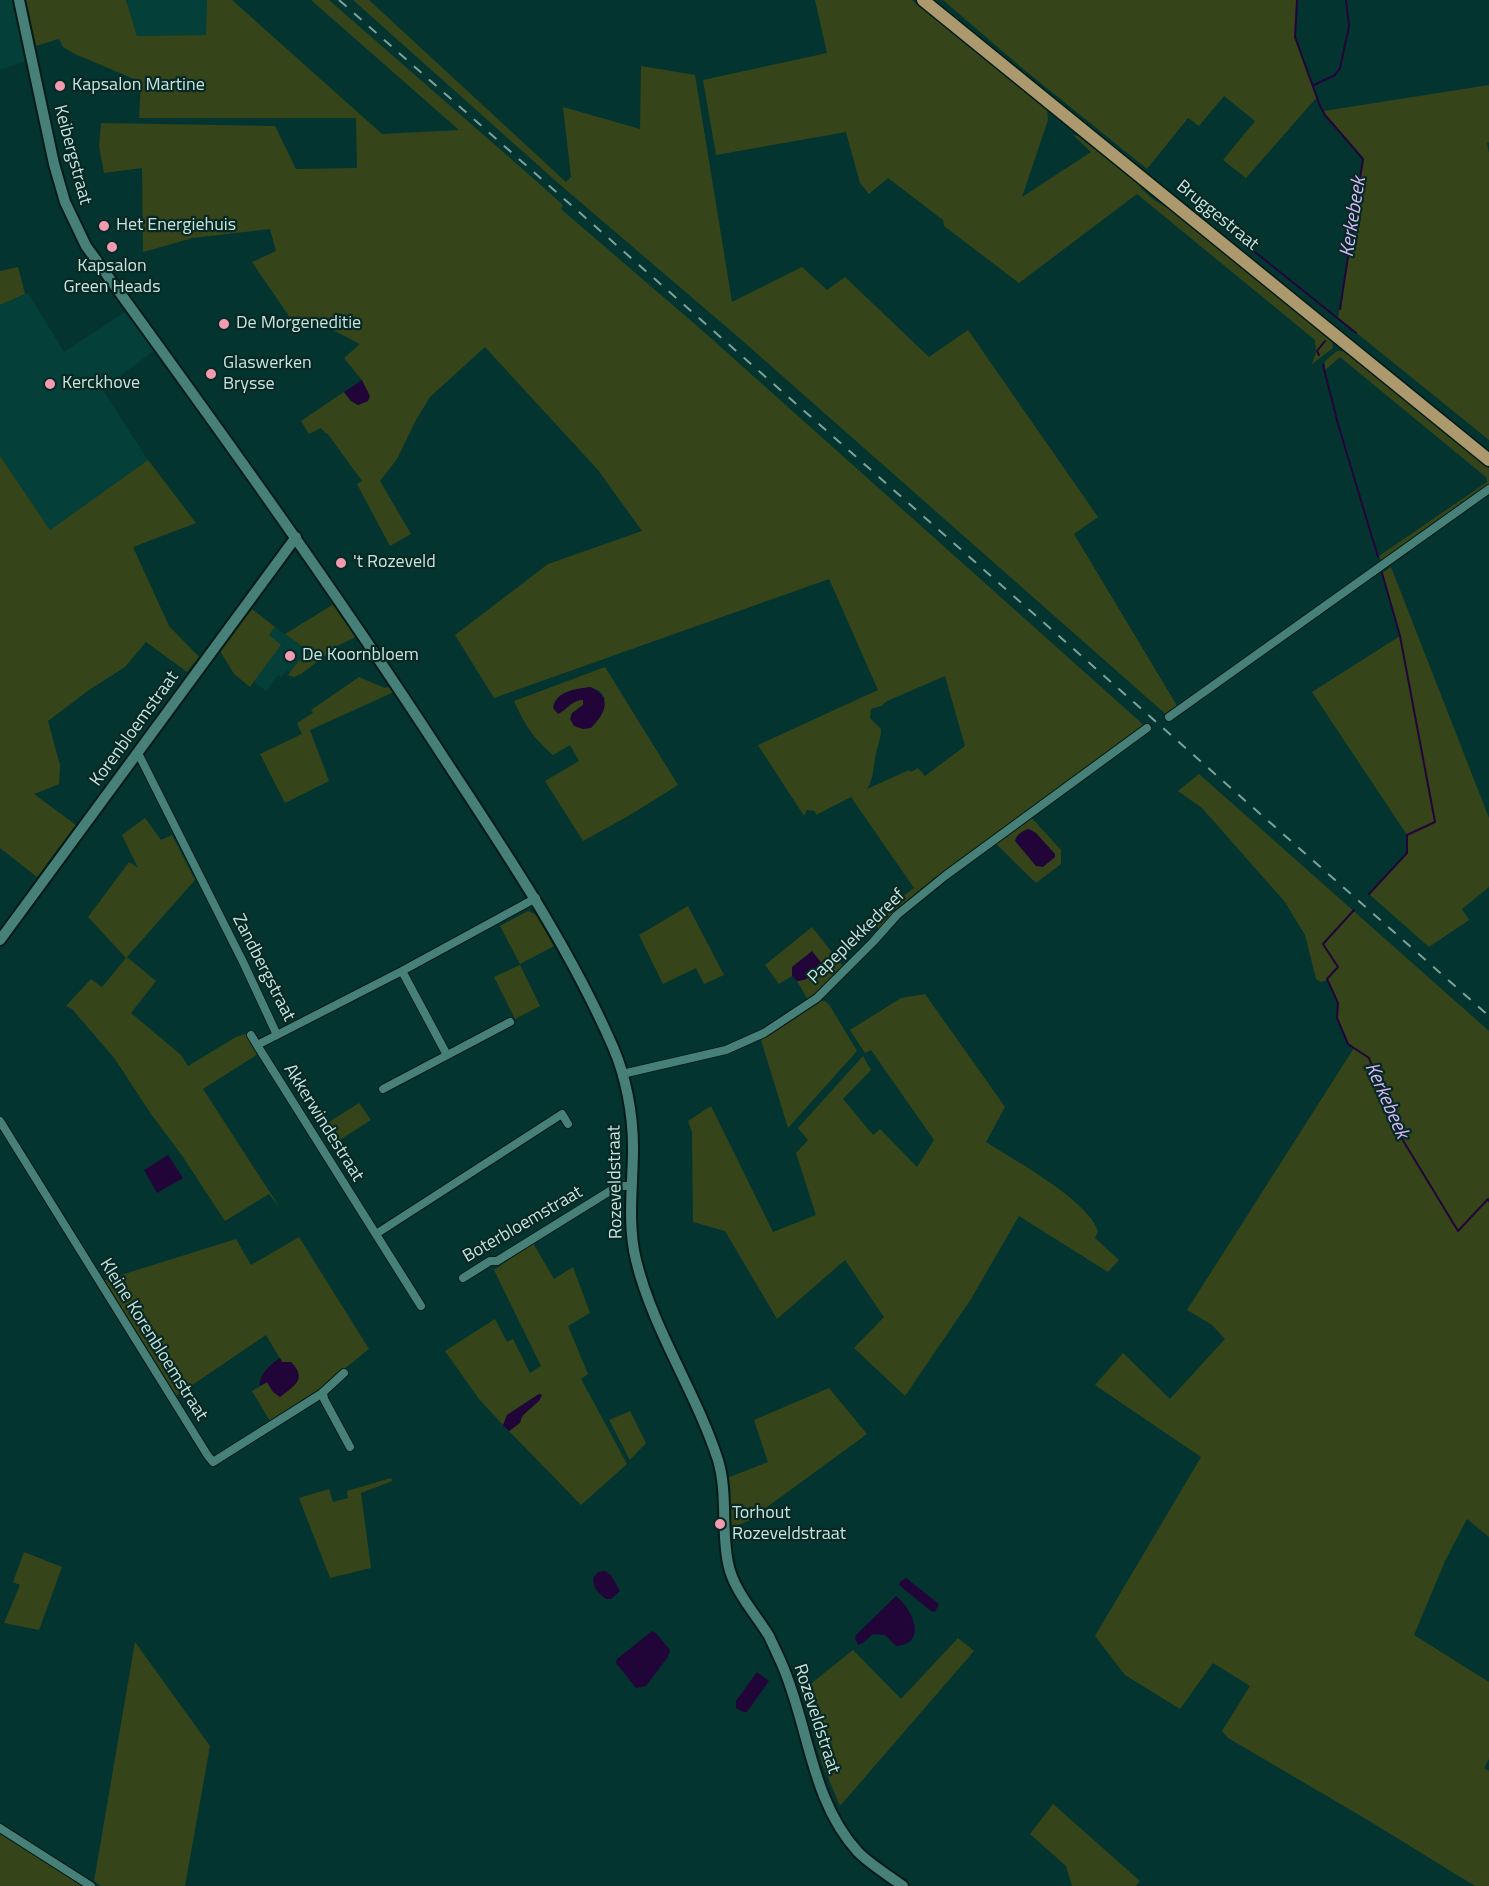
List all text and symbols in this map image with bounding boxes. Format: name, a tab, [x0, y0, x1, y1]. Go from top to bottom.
place label: Kapsalon Martine	[72, 75, 205, 97]
marker: Kapsalon Martine	[53, 79, 67, 93]
street label: Keibergstraat	[48, 103, 96, 207]
water label: Kerkebeek	[1336, 175, 1372, 259]
street label: Bruggestraat	[1171, 176, 1263, 256]
place label: Het Energiehuis	[116, 215, 236, 237]
marker: Het Energiehuis	[97, 219, 111, 233]
marker: Kapsalon Green Heads	[105, 240, 119, 254]
place label: Kapsalon Green Heads	[63, 256, 161, 298]
place label: De Morgeneditie	[236, 313, 361, 335]
marker: De Morgeneditie	[217, 317, 231, 331]
place label: Glaswerken Brysse	[223, 353, 312, 395]
marker: Glaswerken Brysse	[204, 367, 218, 381]
place label: Kerckhove	[62, 373, 140, 395]
marker: Kerckhove	[43, 377, 57, 391]
place label: 't Rozeveld	[353, 552, 436, 574]
marker: 't Rozeveld	[334, 556, 348, 570]
place label: De Koornbloem	[302, 645, 419, 667]
marker: De Koornbloem	[283, 649, 297, 663]
street label: Korenbloemstraat	[86, 667, 184, 791]
street label: Papeplekkedreef	[804, 885, 910, 989]
street label: Zandbergstraat	[227, 911, 299, 1025]
water label: Kerkebeek	[1359, 1059, 1413, 1143]
street label: Akkerwindestraat	[278, 1060, 368, 1186]
street label: Rozeveldstraat	[604, 1125, 628, 1239]
street label: Boterbloemstraat	[459, 1182, 587, 1268]
street label: Kleine Korenbloemstraat	[94, 1255, 212, 1425]
place label: Torhout Rozeveldstraat	[732, 1503, 846, 1546]
marker: Torhout Rozeveldstraat	[713, 1517, 727, 1531]
street label: Rozeveldstraat	[788, 1661, 844, 1777]

